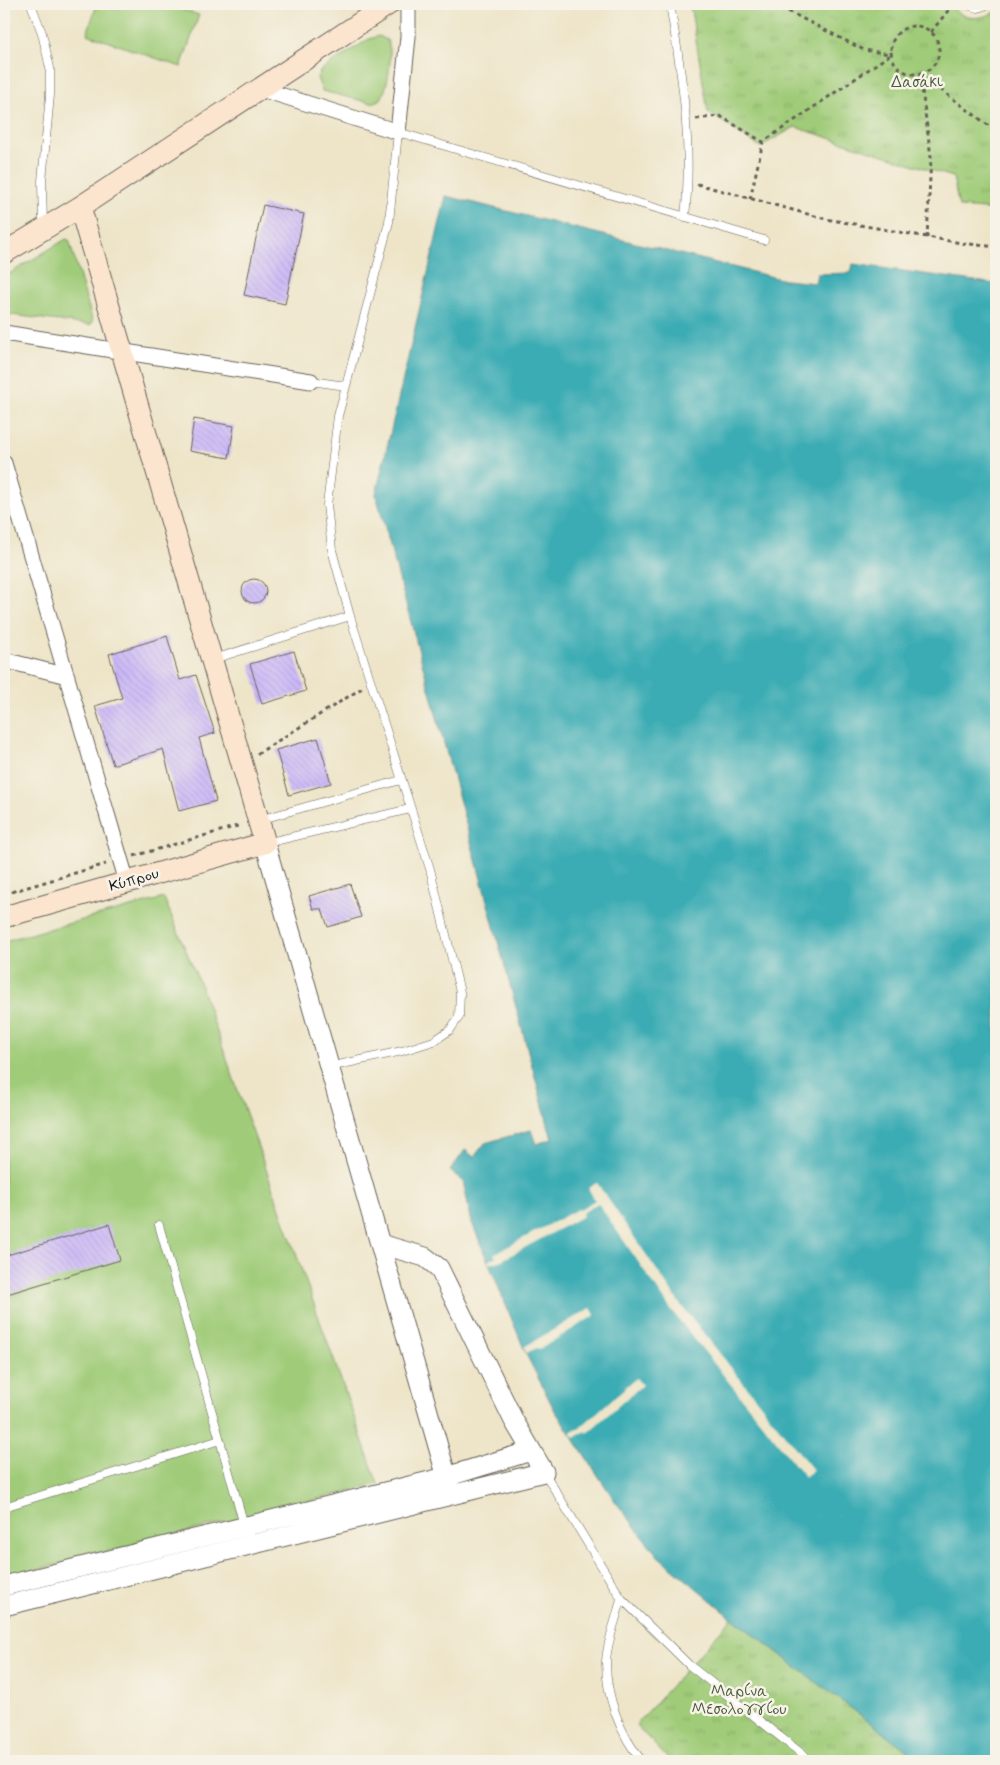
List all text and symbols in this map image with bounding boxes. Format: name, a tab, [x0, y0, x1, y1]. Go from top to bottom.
park label: Δασάκι	[891, 72, 943, 93]
street label: Κύπρου	[107, 863, 161, 897]
park label: Μαρίνα Μεσολογγίου	[691, 1681, 787, 1720]

